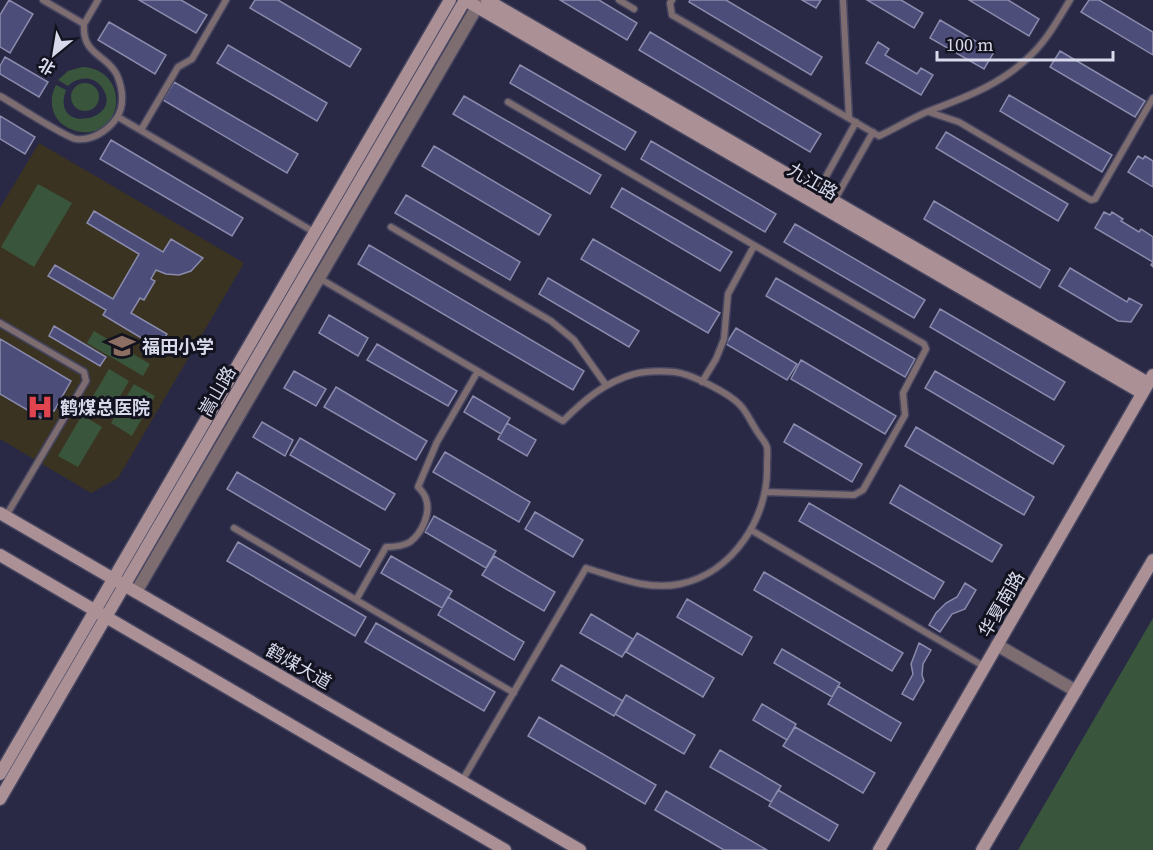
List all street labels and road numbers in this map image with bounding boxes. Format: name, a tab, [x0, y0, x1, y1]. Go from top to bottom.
street label: 九江路	[783, 157, 843, 205]
street label: 嵩山路	[193, 361, 241, 421]
street label: 华夏南路	[972, 567, 1030, 641]
street label: 鹤煤大道	[262, 637, 336, 695]

